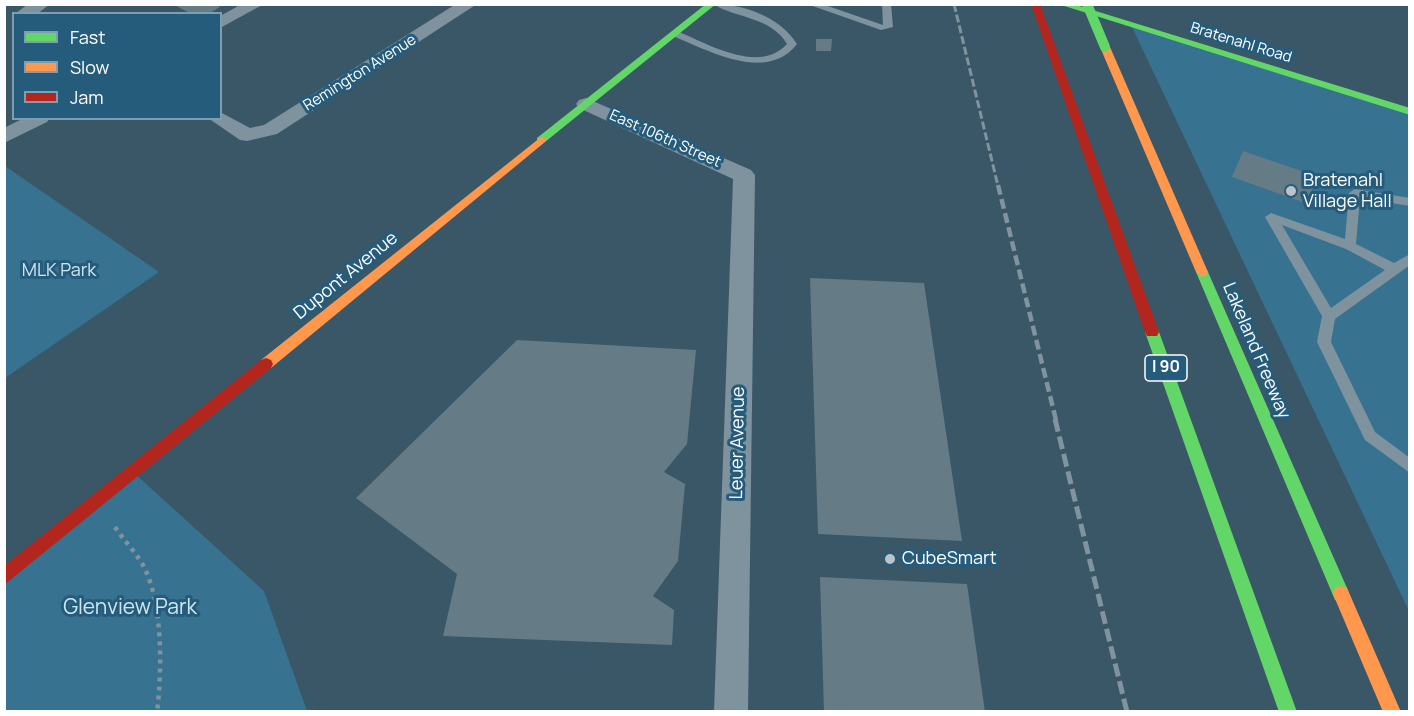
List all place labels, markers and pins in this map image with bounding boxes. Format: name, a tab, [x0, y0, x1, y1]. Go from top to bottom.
place label: Bratenahl Village Hall	[1303, 170, 1392, 213]
marker: Bratenahl Village Hall	[1284, 184, 1298, 198]
place label: CubeSmart	[902, 548, 997, 570]
marker: CubeSmart	[883, 552, 897, 566]

